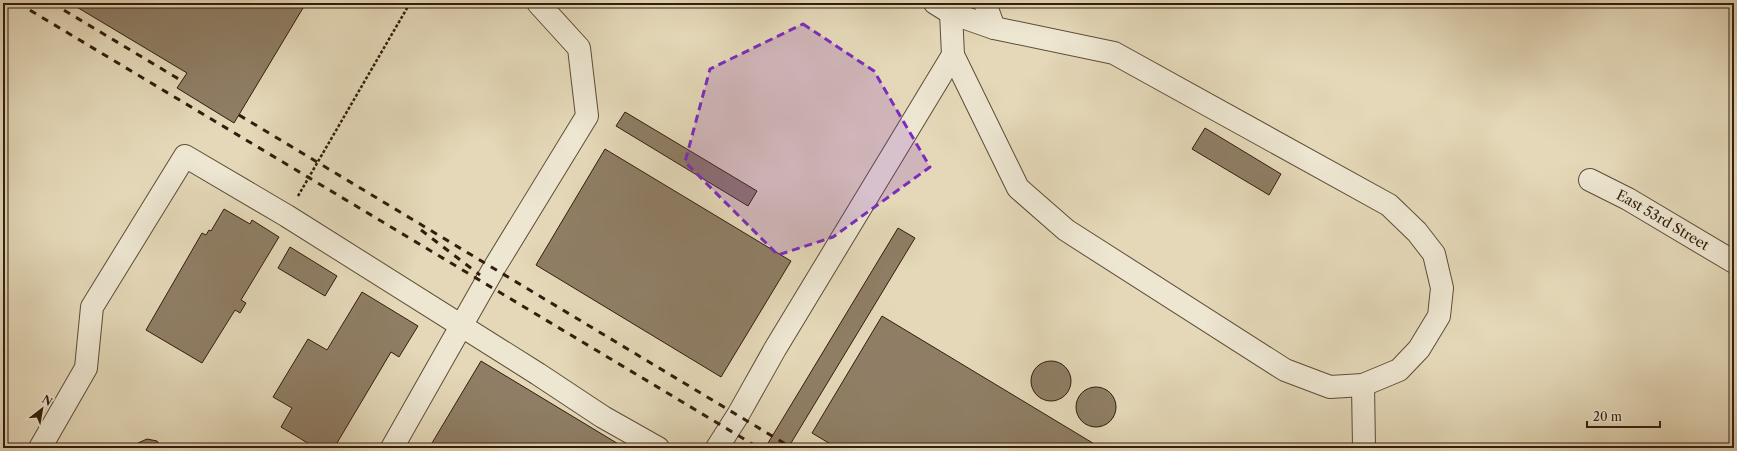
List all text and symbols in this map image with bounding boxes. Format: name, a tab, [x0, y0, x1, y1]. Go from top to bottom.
street label: East 53rd Street	[1613, 186, 1712, 254]
north arrow	[22, 389, 62, 429]
text: N	[39, 392, 55, 409]
scale bar	[1587, 403, 1660, 429]
text: 20 m	[1593, 409, 1622, 424]

